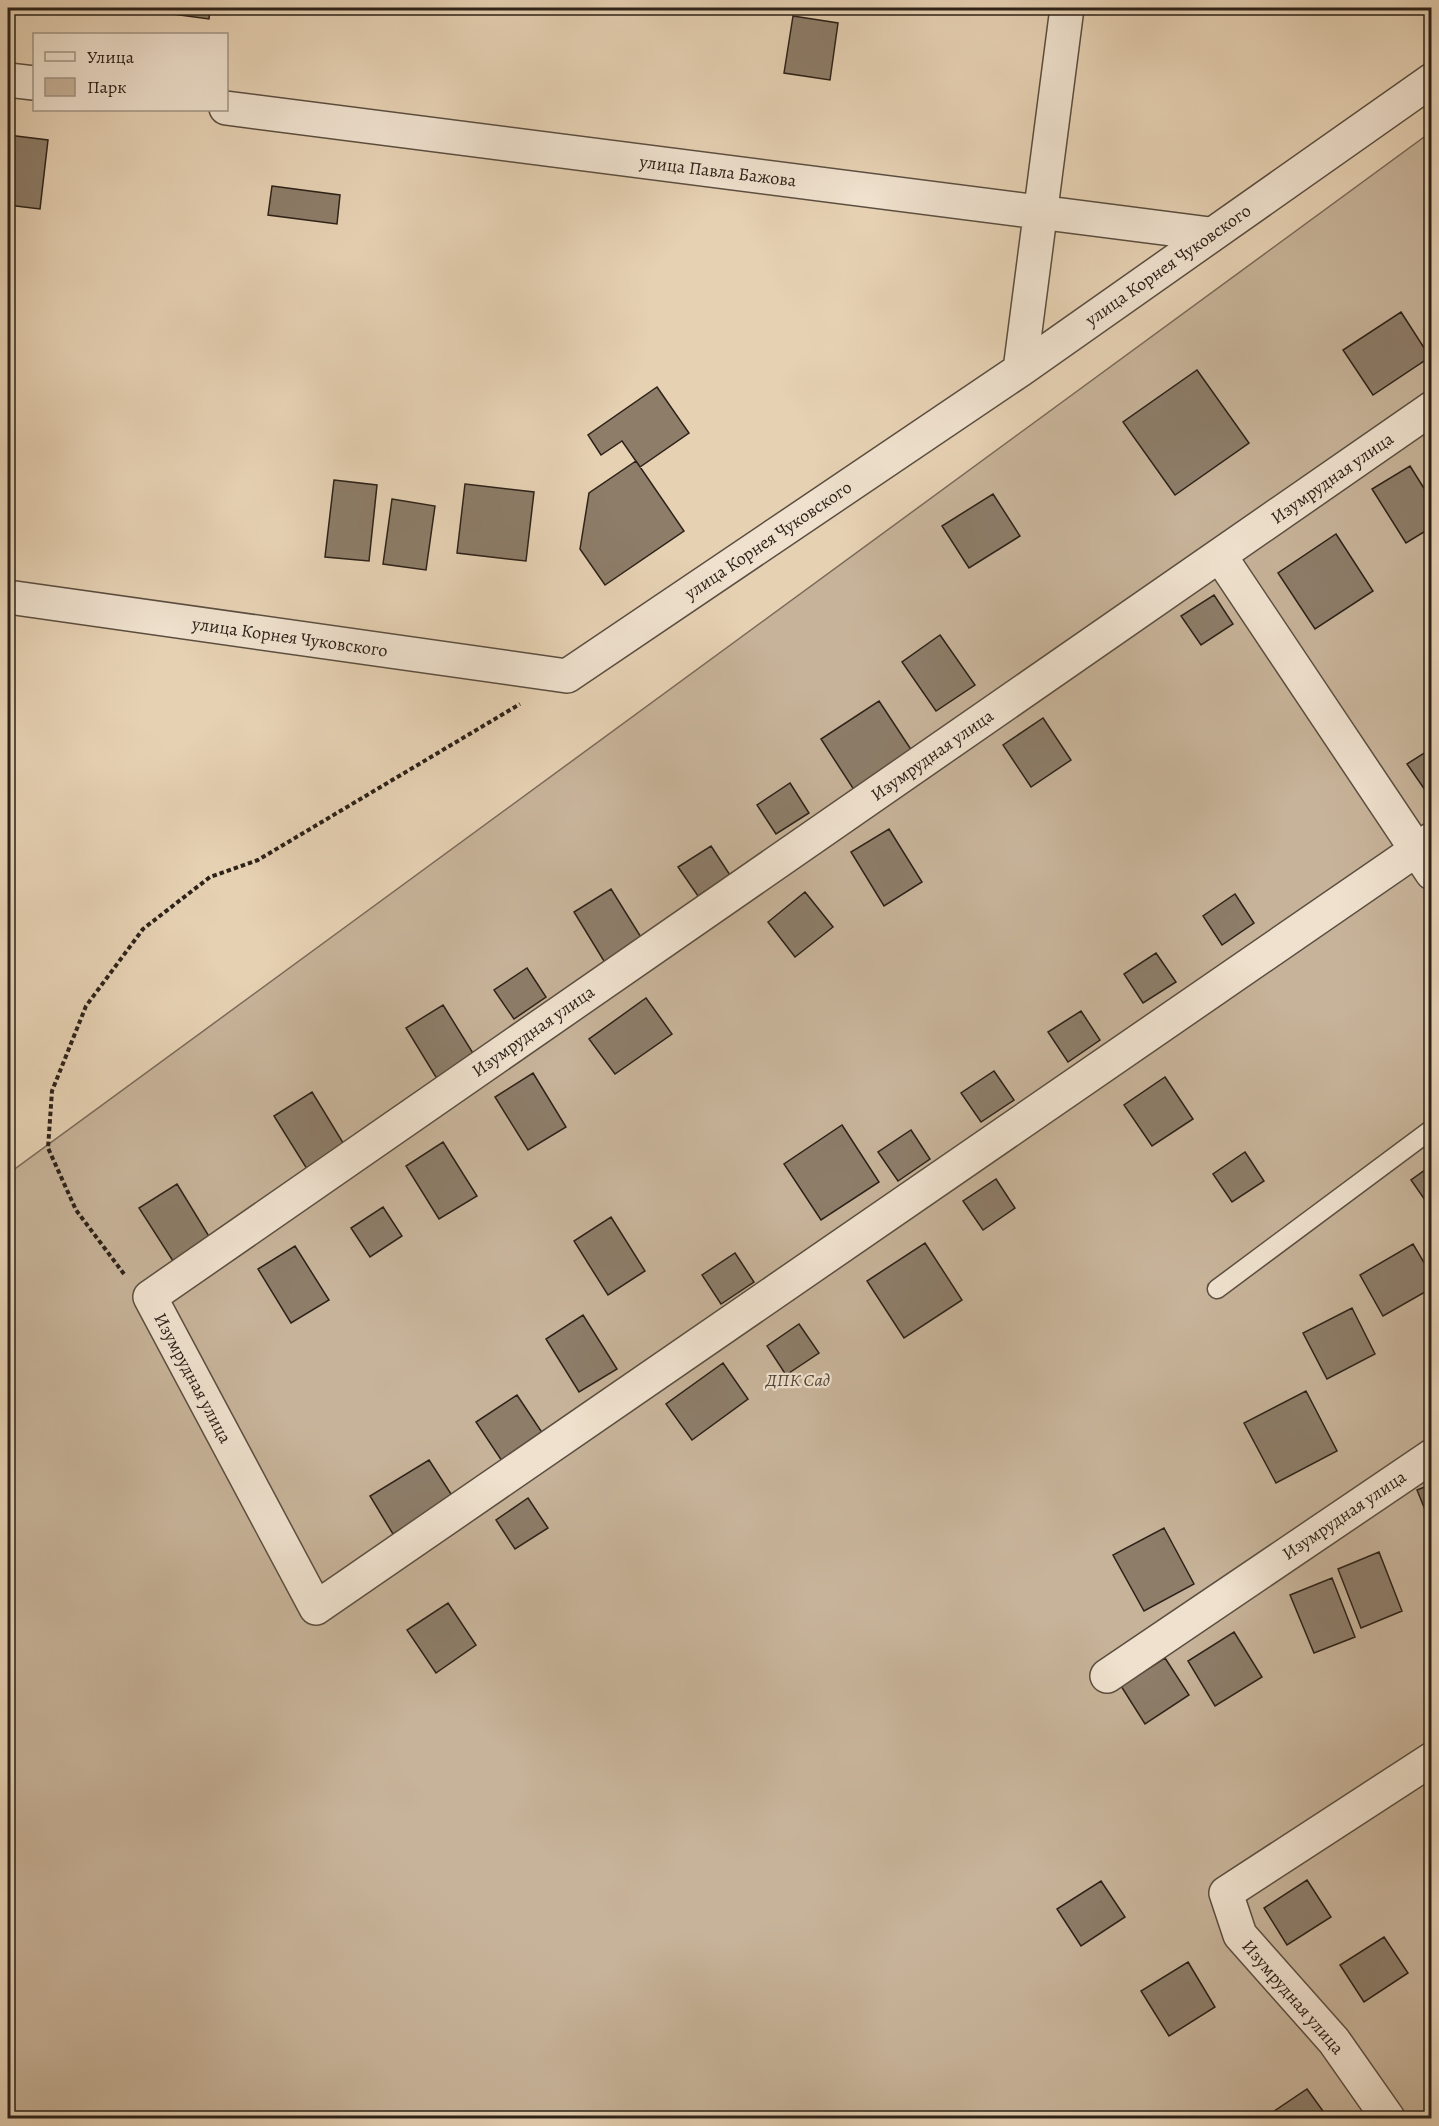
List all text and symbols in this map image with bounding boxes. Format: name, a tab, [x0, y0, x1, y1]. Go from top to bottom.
legend	[33, 33, 228, 111]
text: Улица	[87, 45, 135, 69]
text: Парк	[87, 75, 127, 99]
street label: улица Павла Бажова	[637, 149, 798, 193]
street label: улица Корнея Чуковского	[1080, 199, 1256, 332]
street label: Изумрудная улица	[1266, 426, 1399, 529]
street label: улица Корнея Чуковского	[679, 475, 856, 606]
street label: улица Корнея Чуковского	[190, 611, 389, 663]
street label: Изумрудная улица	[866, 703, 999, 806]
street label: Изумрудная улица	[467, 979, 600, 1082]
street label: Изумрудная улица	[148, 1309, 238, 1448]
park label: ДПК Сад	[764, 1368, 830, 1392]
street label: Изумрудная улица	[1277, 1464, 1411, 1565]
street label: Изумрудная улица	[1236, 1935, 1350, 2060]

